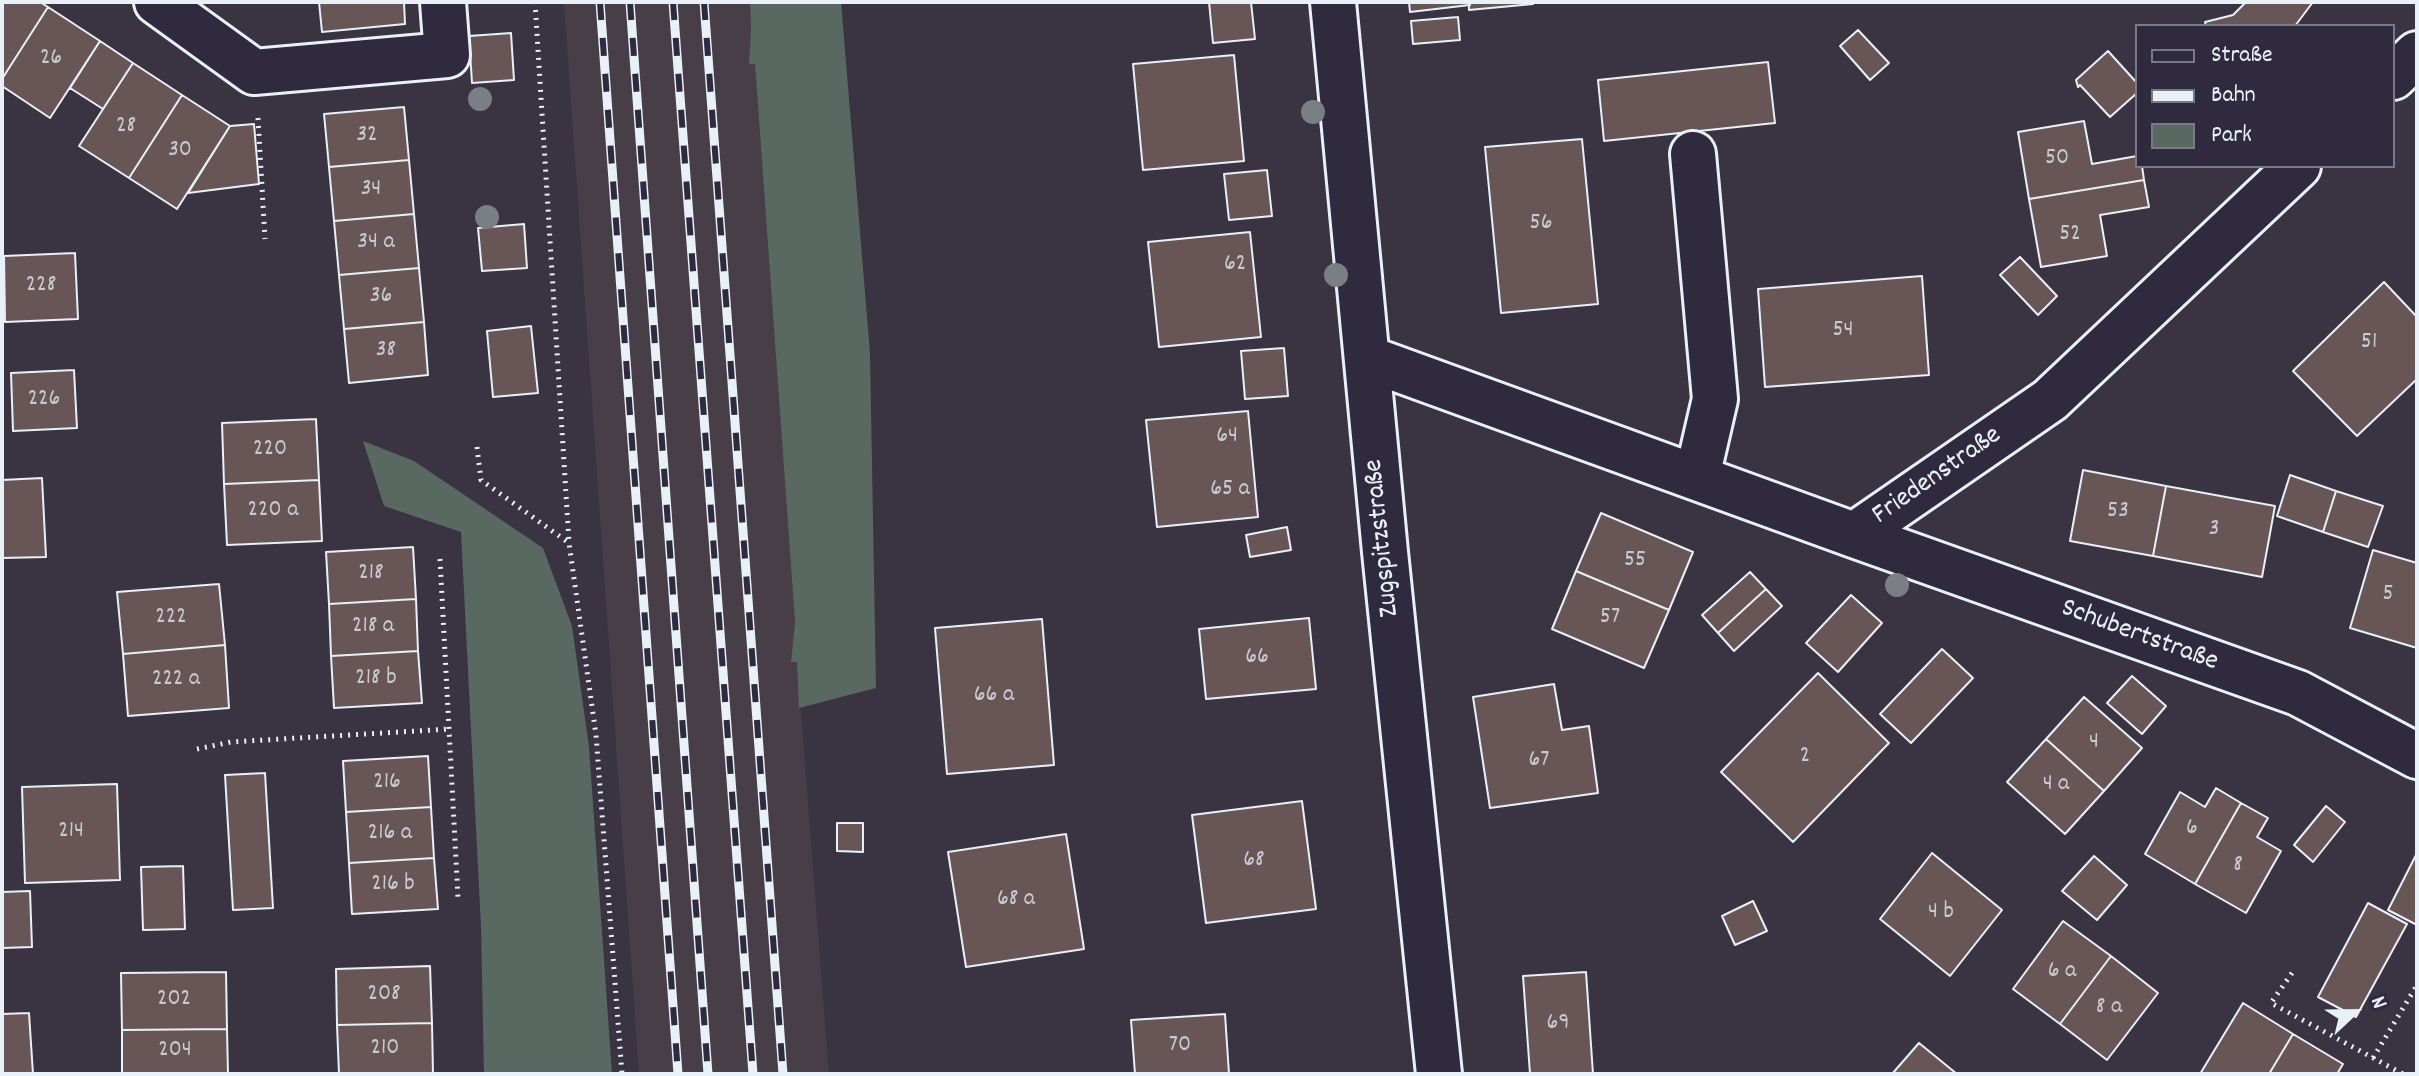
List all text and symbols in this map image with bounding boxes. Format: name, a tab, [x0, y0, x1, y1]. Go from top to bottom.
legend	[2135, 24, 2395, 168]
text: Straße	[2211, 39, 2273, 73]
house number: 26	[40, 46, 62, 74]
text: Bahn	[2211, 79, 2256, 113]
house number: 28	[116, 114, 136, 142]
text: Park	[2211, 119, 2252, 153]
house number: 32	[356, 123, 378, 151]
house number: 30	[168, 138, 192, 166]
house number: 50	[2045, 146, 2069, 174]
house number: 34	[361, 177, 381, 205]
house number: 56	[1530, 211, 1552, 239]
house number: 52	[2059, 222, 2081, 250]
house number: 34 a	[357, 230, 395, 258]
house number: 62	[1224, 252, 1246, 280]
house number: 228	[26, 273, 56, 301]
house number: 36	[370, 284, 392, 312]
house number: 54	[1832, 318, 1854, 346]
house number: 51	[2361, 330, 2377, 358]
house number: 38	[376, 338, 396, 366]
house number: 226	[28, 387, 60, 415]
street label: Friedenstraße	[1867, 420, 2009, 534]
house number: 64	[1216, 424, 1238, 452]
house number: 220	[253, 437, 287, 465]
street label: Zugspitzstraße	[1359, 457, 1409, 619]
house number: 65 a	[1210, 477, 1250, 505]
house number: 220 a	[248, 498, 298, 526]
house number: 53	[2107, 499, 2129, 527]
house number: 3	[2209, 517, 2219, 545]
house number: 55	[1624, 548, 1646, 576]
house number: 218	[358, 561, 384, 589]
house number: 5	[2382, 582, 2394, 610]
street label: Schubertstraße	[2056, 593, 2222, 681]
house number: 222	[155, 605, 187, 633]
house number: 57	[1600, 605, 1620, 633]
house number: 218 a	[352, 614, 394, 642]
house number: 66	[1245, 645, 1269, 673]
house number: 218 b	[355, 666, 397, 694]
house number: 222 a	[152, 667, 200, 695]
house number: 66 a	[974, 683, 1014, 711]
house number: 4	[2089, 730, 2099, 758]
house number: 2	[1800, 744, 1810, 772]
house number: 67	[1529, 748, 1549, 776]
house number: 216	[373, 770, 401, 798]
house number: 4 a	[2043, 772, 2069, 800]
house number: 6	[2186, 816, 2198, 844]
house number: 214	[58, 819, 84, 847]
house number: 216 a	[368, 821, 412, 849]
house number: 68	[1243, 848, 1265, 876]
house number: 8	[2233, 853, 2243, 881]
house number: 216 b	[371, 872, 415, 900]
house number: 68 a	[997, 887, 1035, 915]
house number: 4 b	[1928, 900, 1954, 928]
house number: 6 a	[2048, 959, 2076, 987]
north arrow	[2315, 972, 2395, 1052]
house number: 208	[367, 982, 401, 1010]
house number: 202	[157, 987, 191, 1015]
text: N	[2361, 992, 2394, 1014]
house number: 8 a	[2096, 995, 2122, 1023]
house number: 69	[1547, 1011, 1569, 1039]
house number: 70	[1169, 1033, 1191, 1061]
house number: 210	[371, 1036, 399, 1064]
house number: 204	[158, 1038, 192, 1066]

